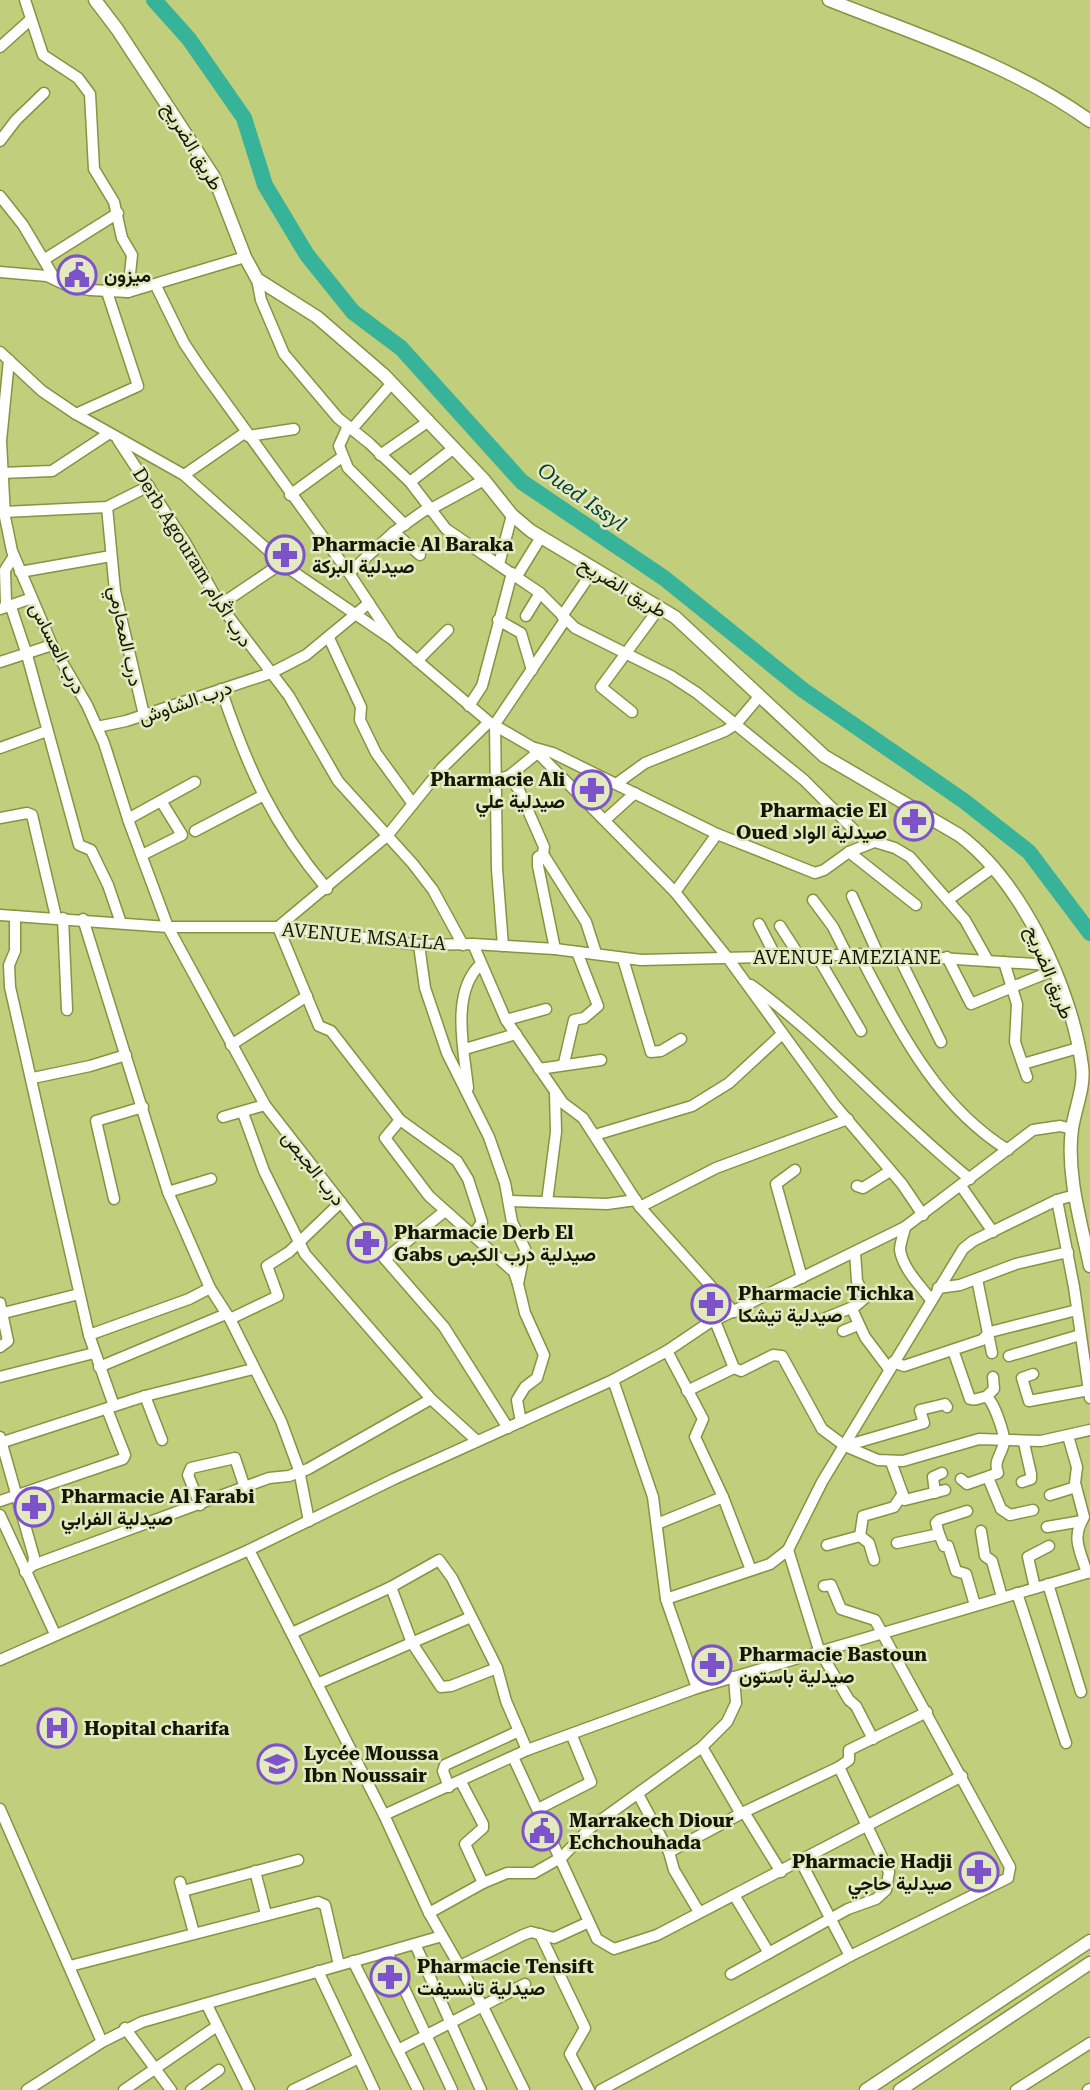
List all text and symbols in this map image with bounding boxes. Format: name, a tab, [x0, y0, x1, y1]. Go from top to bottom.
street label: طريق الضريح	[156, 98, 228, 195]
public building icon: ميزون	[56, 254, 98, 296]
place label: ميزون	[104, 264, 151, 288]
water label: Oued Issyl	[533, 458, 631, 536]
street label: Derb Agouram درب اڭرام	[127, 463, 257, 652]
place label: Pharmacie Al Baraka صيدلية البركة	[312, 533, 514, 579]
pharmacy icon: Pharmacie Al Baraka صيدلية البركة	[264, 534, 306, 576]
street label: طريق الضريح	[574, 552, 671, 624]
street label: درب المحارمي	[100, 584, 147, 689]
street label: درب العساس	[25, 599, 90, 698]
street label: درب الشاوش	[135, 676, 235, 729]
place label: Pharmacie Ali صيدلية علي	[430, 768, 565, 818]
pharmacy icon: Pharmacie Ali صيدلية علي	[571, 769, 613, 811]
place label: Pharmacie El Oued صيدلية الواد	[736, 799, 887, 845]
pharmacy icon: Pharmacie El Oued صيدلية الواد	[893, 800, 935, 842]
street label: AVENUE MSALLA	[281, 918, 448, 955]
street label: طريق الضريح	[1019, 922, 1079, 1023]
street label: AVENUE AMEZIANE	[753, 946, 941, 969]
street label: درب الجبص	[277, 1126, 350, 1210]
place label: Pharmacie Derb El Gabs صيدلية درب الكبص	[394, 1221, 596, 1267]
pharmacy icon: Pharmacie Derb El Gabs صيدلية درب الكبص	[346, 1222, 388, 1264]
place label: Pharmacie Tichka صيدلية تيشكا	[738, 1282, 914, 1327]
pharmacy icon: Pharmacie Tichka صيدلية تيشكا	[690, 1283, 732, 1325]
place label: Pharmacie Al Farabi صيدلية الفرابي	[61, 1485, 255, 1535]
pharmacy icon: Pharmacie Al Farabi صيدلية الفرابي	[13, 1486, 55, 1528]
place label: Pharmacie Bastoun صيدلية باستون	[739, 1643, 927, 1689]
pharmacy icon: Pharmacie Bastoun صيدلية باستون	[691, 1644, 733, 1686]
hospital icon: Hopital charifa	[36, 1707, 78, 1749]
place label: Hopital charifa	[84, 1717, 229, 1740]
place label: Lycée Moussa Ibn Noussair	[304, 1742, 439, 1787]
school or university icon: Lycée Moussa Ibn Noussair	[256, 1743, 298, 1785]
place label: Marrakech Diour Echchouhada	[569, 1809, 734, 1854]
public building icon: Marrakech Diour Echchouhada	[521, 1810, 563, 1852]
place label: Pharmacie Hadji صيدلية حاجي	[792, 1850, 952, 1900]
pharmacy icon: Pharmacie Hadji صيدلية حاجي	[958, 1851, 1000, 1893]
place label: Pharmacie Tensift صيدلية تانسيفت	[417, 1955, 594, 2000]
pharmacy icon: Pharmacie Tensift صيدلية تانسيفت	[369, 1956, 411, 1998]

